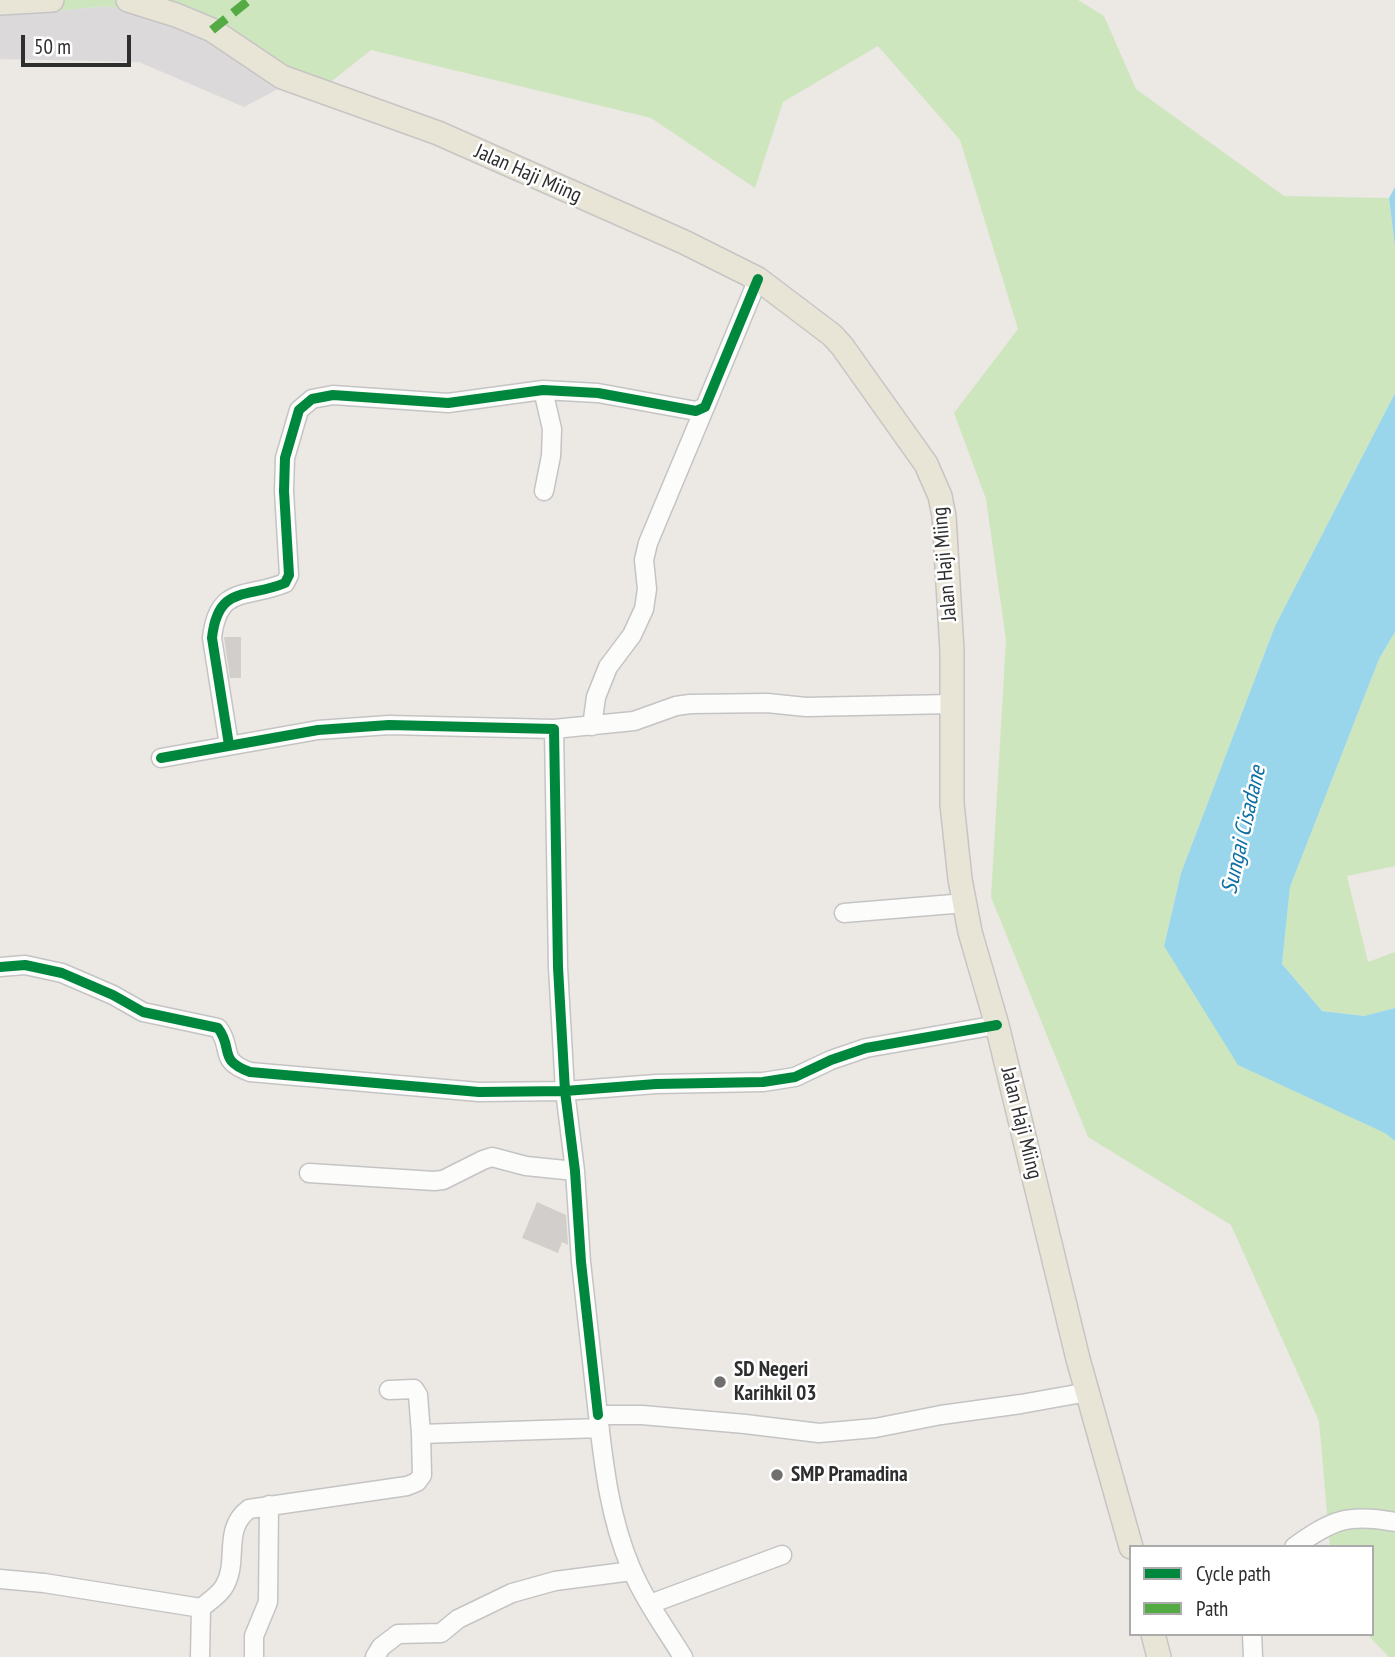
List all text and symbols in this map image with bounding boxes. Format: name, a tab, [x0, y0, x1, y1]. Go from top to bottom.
scale bar	[24, 21, 135, 65]
text: 50 m	[34, 33, 71, 60]
street label: Jalan Haji Miing	[471, 139, 585, 209]
street label: Jalan Haji Miing	[927, 506, 963, 622]
water label: Sungai Cisadane	[1216, 763, 1272, 897]
street label: Jalan Haji Miing	[995, 1064, 1047, 1182]
place label: SD Negeri Karihkil 03	[734, 1357, 816, 1407]
marker: SD Negeri Karihkil 03	[712, 1374, 728, 1390]
place label: SMP Pramadina	[791, 1462, 908, 1488]
marker: SMP Pramadina	[769, 1467, 785, 1483]
legend	[1129, 1545, 1374, 1636]
text: Cycle path	[1196, 1560, 1271, 1587]
text: Path	[1196, 1595, 1228, 1622]

